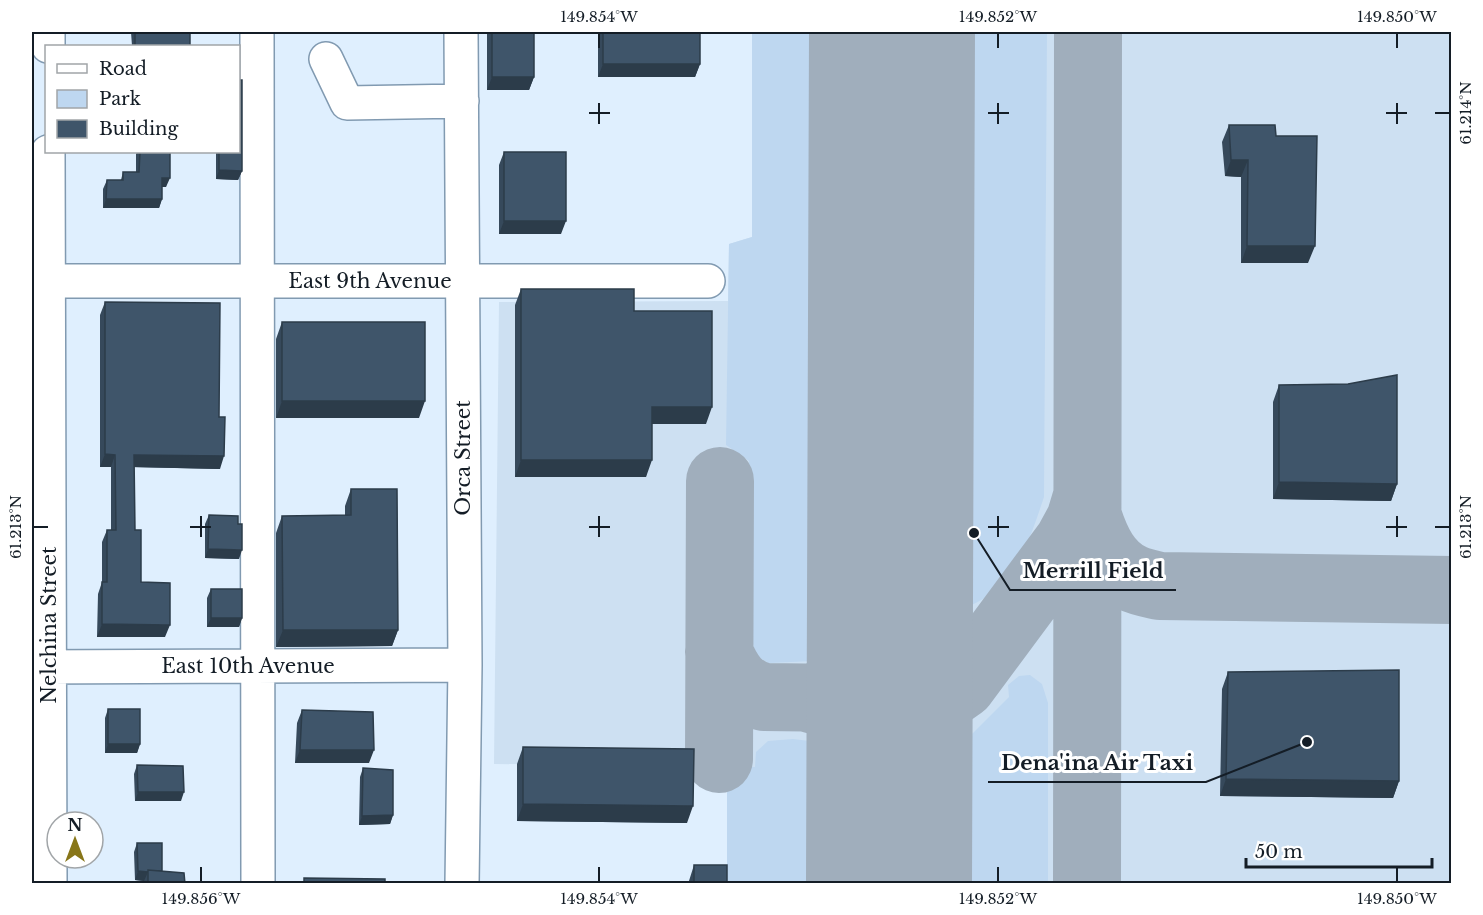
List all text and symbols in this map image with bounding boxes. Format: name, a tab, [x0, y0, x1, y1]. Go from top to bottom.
text: 149.854°W	[560, 7, 638, 26]
text: 149.852°W	[959, 7, 1038, 26]
text: 149.850°W	[1357, 7, 1437, 26]
legend	[45, 45, 240, 153]
text: Road	[99, 58, 147, 80]
text: 61.214°N	[1456, 81, 1475, 145]
text: Park	[99, 88, 141, 110]
text: Building	[99, 118, 178, 140]
street label: East 9th Avenue	[288, 269, 452, 293]
street label: Orca Street	[451, 400, 475, 516]
text: 61.213°N	[6, 495, 25, 559]
text: 61.213°N	[1456, 495, 1475, 559]
street label: Nelchina Street	[37, 546, 61, 704]
callout: Merrill Field	[1010, 551, 1176, 590]
text: Merrill Field	[1022, 558, 1164, 584]
street label: East 10th Avenue	[161, 654, 335, 678]
callout: Dena'ina Air Taxi	[988, 743, 1206, 782]
text: Dena'ina Air Taxi	[1001, 750, 1193, 776]
north arrow	[45, 810, 105, 870]
text: N	[67, 815, 83, 835]
scale bar	[1246, 831, 1432, 869]
text: 50 m	[1255, 841, 1303, 863]
text: 149.856°W	[162, 889, 241, 908]
text: 149.854°W	[560, 889, 638, 908]
text: 149.852°W	[959, 889, 1038, 908]
text: 149.850°W	[1357, 889, 1437, 908]

